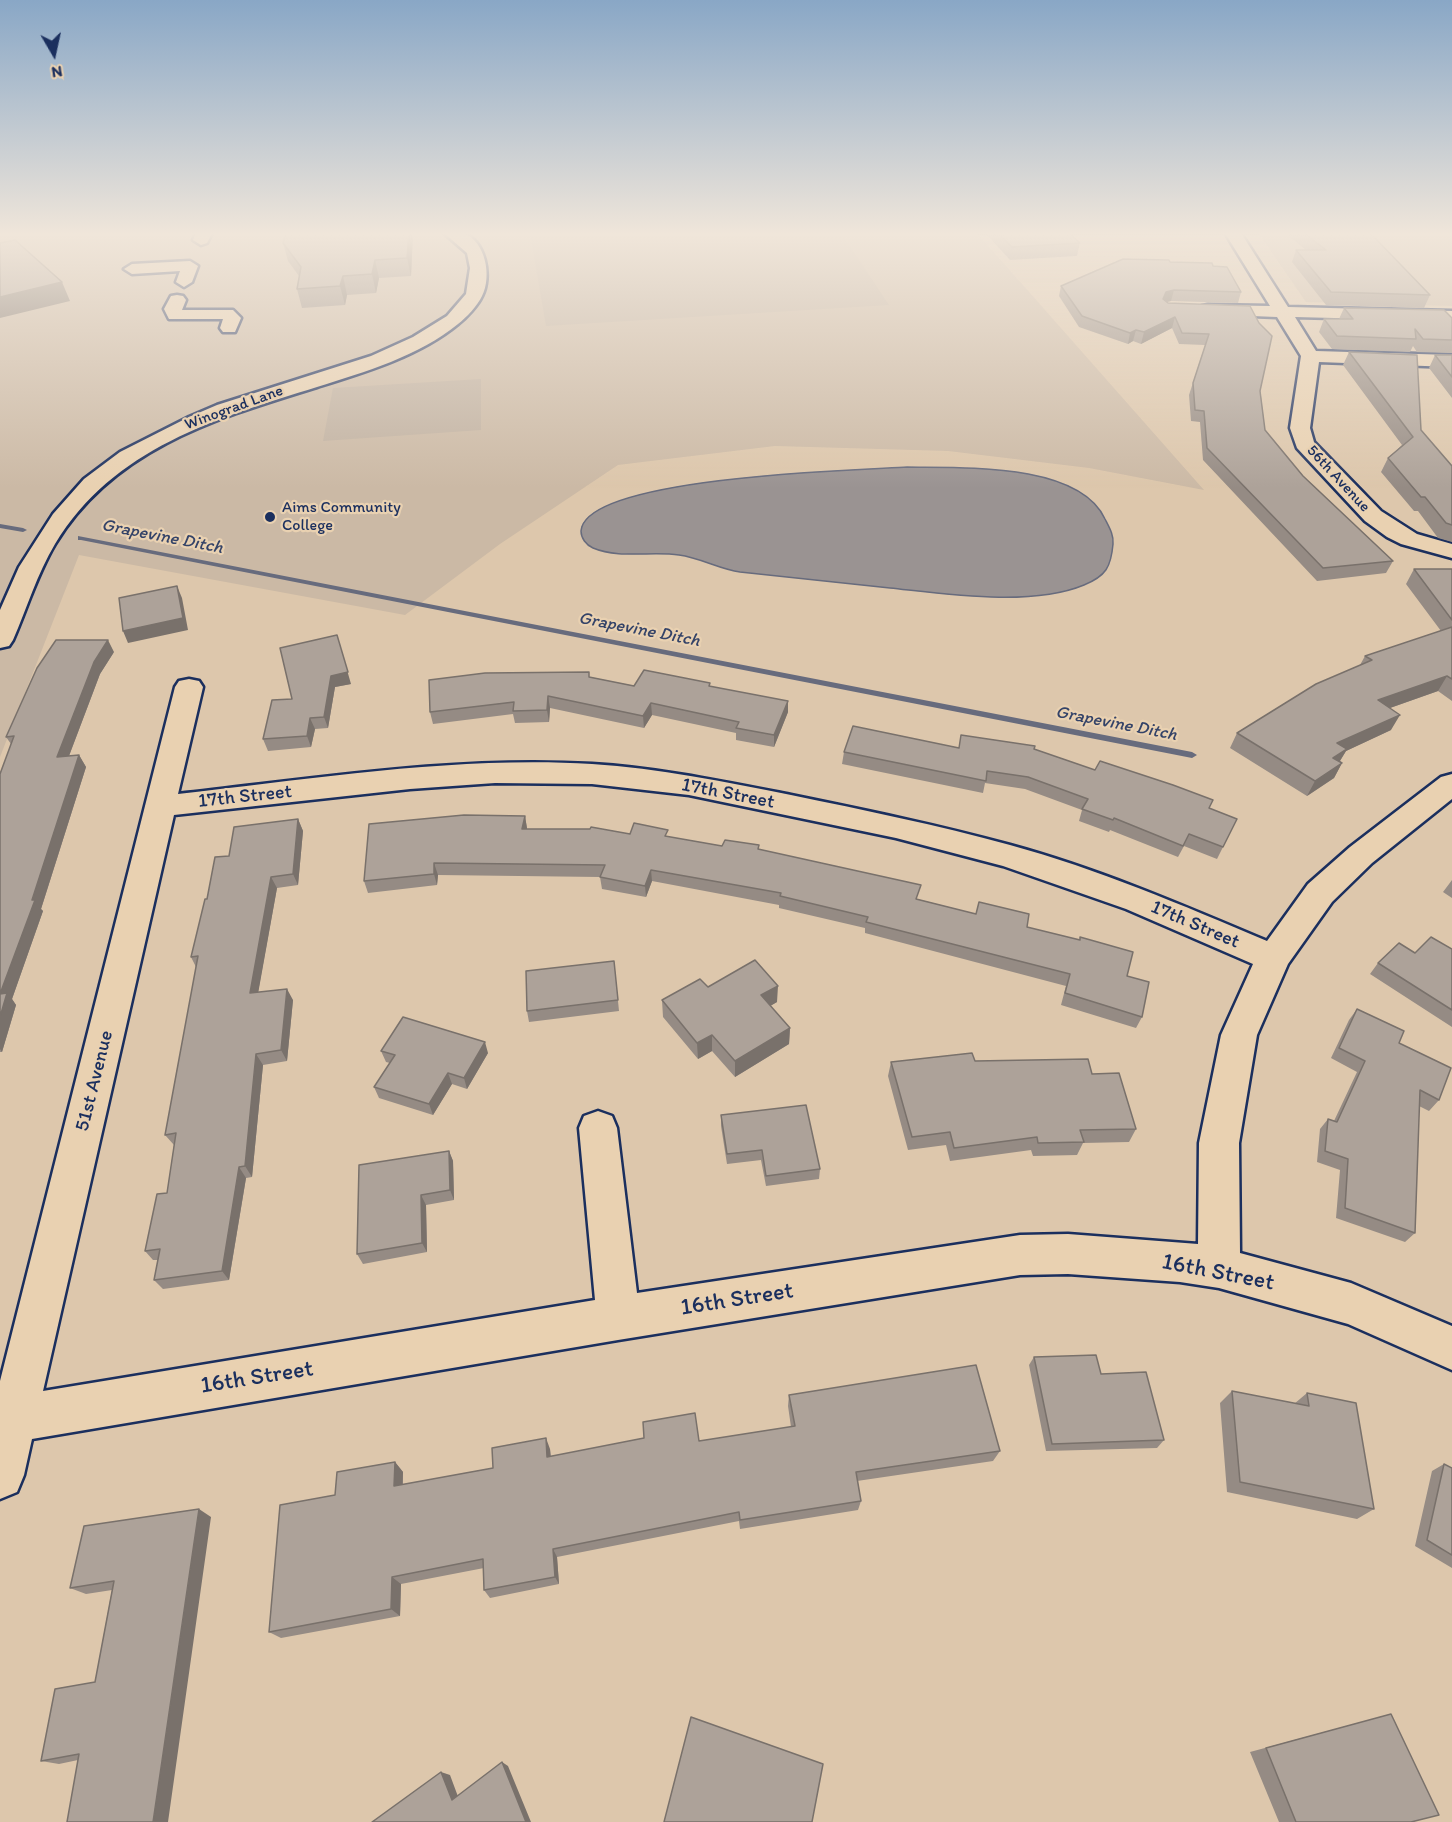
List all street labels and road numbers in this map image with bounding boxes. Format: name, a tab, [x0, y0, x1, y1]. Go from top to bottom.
street label: Winograd Lane	[182, 381, 286, 435]
street label: 56th Avenue	[1302, 441, 1374, 517]
street label: 17th Street	[679, 773, 777, 815]
street label: 17th Street	[197, 780, 293, 814]
street label: 17th Street	[1147, 896, 1243, 954]
street label: 51st Avenue	[71, 1028, 119, 1134]
street label: 16th Street	[1159, 1248, 1277, 1298]
street label: 16th Street	[678, 1277, 796, 1323]
street label: 16th Street	[198, 1355, 316, 1401]

